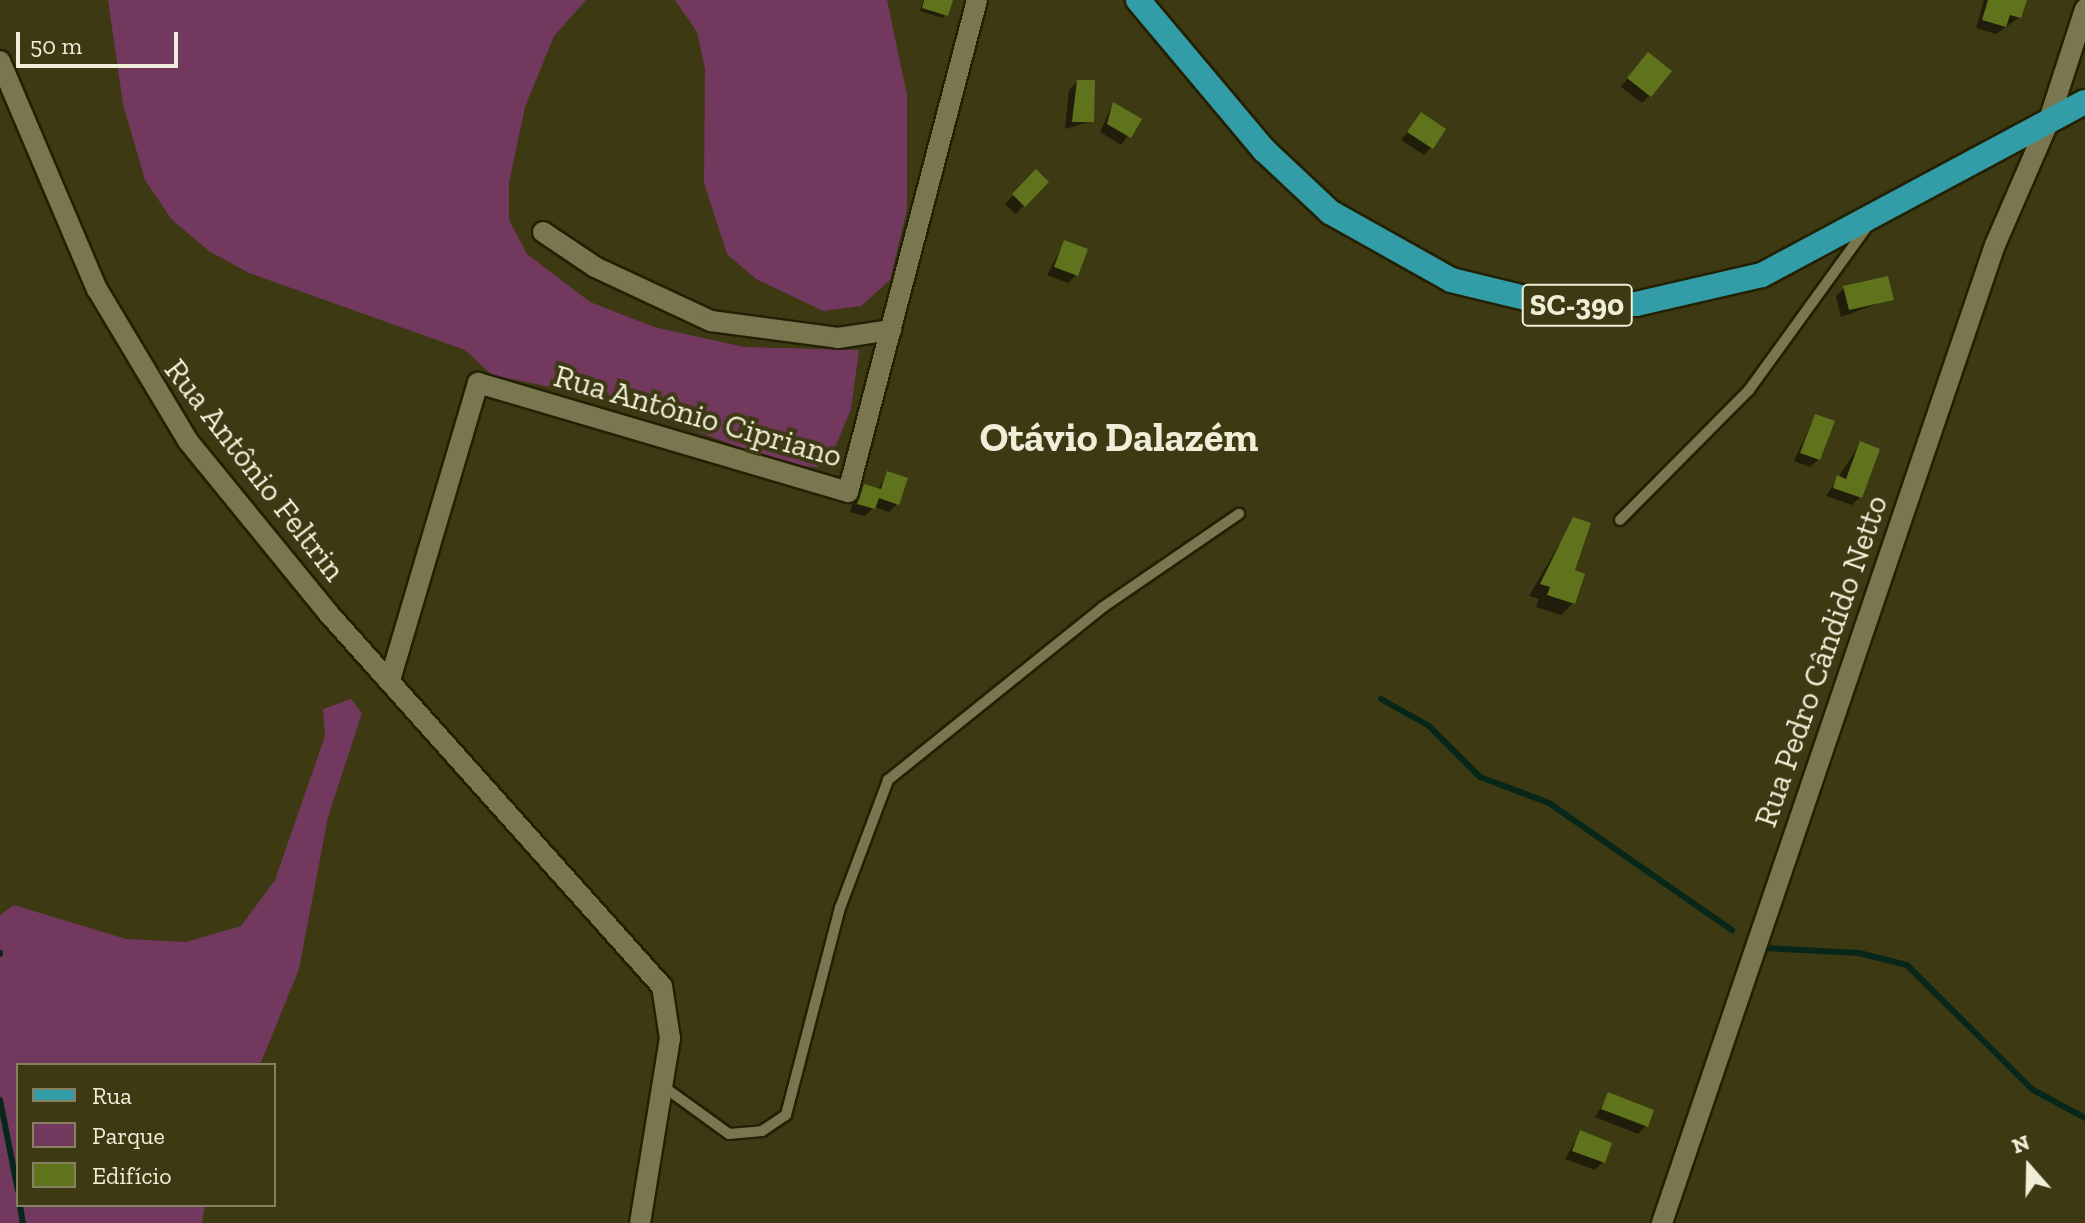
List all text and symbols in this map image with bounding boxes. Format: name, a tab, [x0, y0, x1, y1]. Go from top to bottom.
scale bar	[20, 16, 182, 66]
text: 50 m	[30, 31, 82, 60]
road number: SC-390	[1521, 279, 1633, 331]
street label: Rua Antônio Feltrin	[156, 351, 354, 589]
street label: Rua Antônio Cipriano	[549, 356, 847, 476]
district label: Otávio Dalazém	[980, 413, 1258, 461]
street label: Rua Pedro Cândido Netto	[1746, 490, 1896, 832]
legend	[16, 1063, 276, 1207]
text: Rua	[92, 1081, 132, 1110]
text: Parque	[92, 1121, 165, 1150]
north arrow	[1989, 1127, 2069, 1207]
text: N	[2008, 1128, 2033, 1160]
text: Edifício	[92, 1161, 172, 1190]

